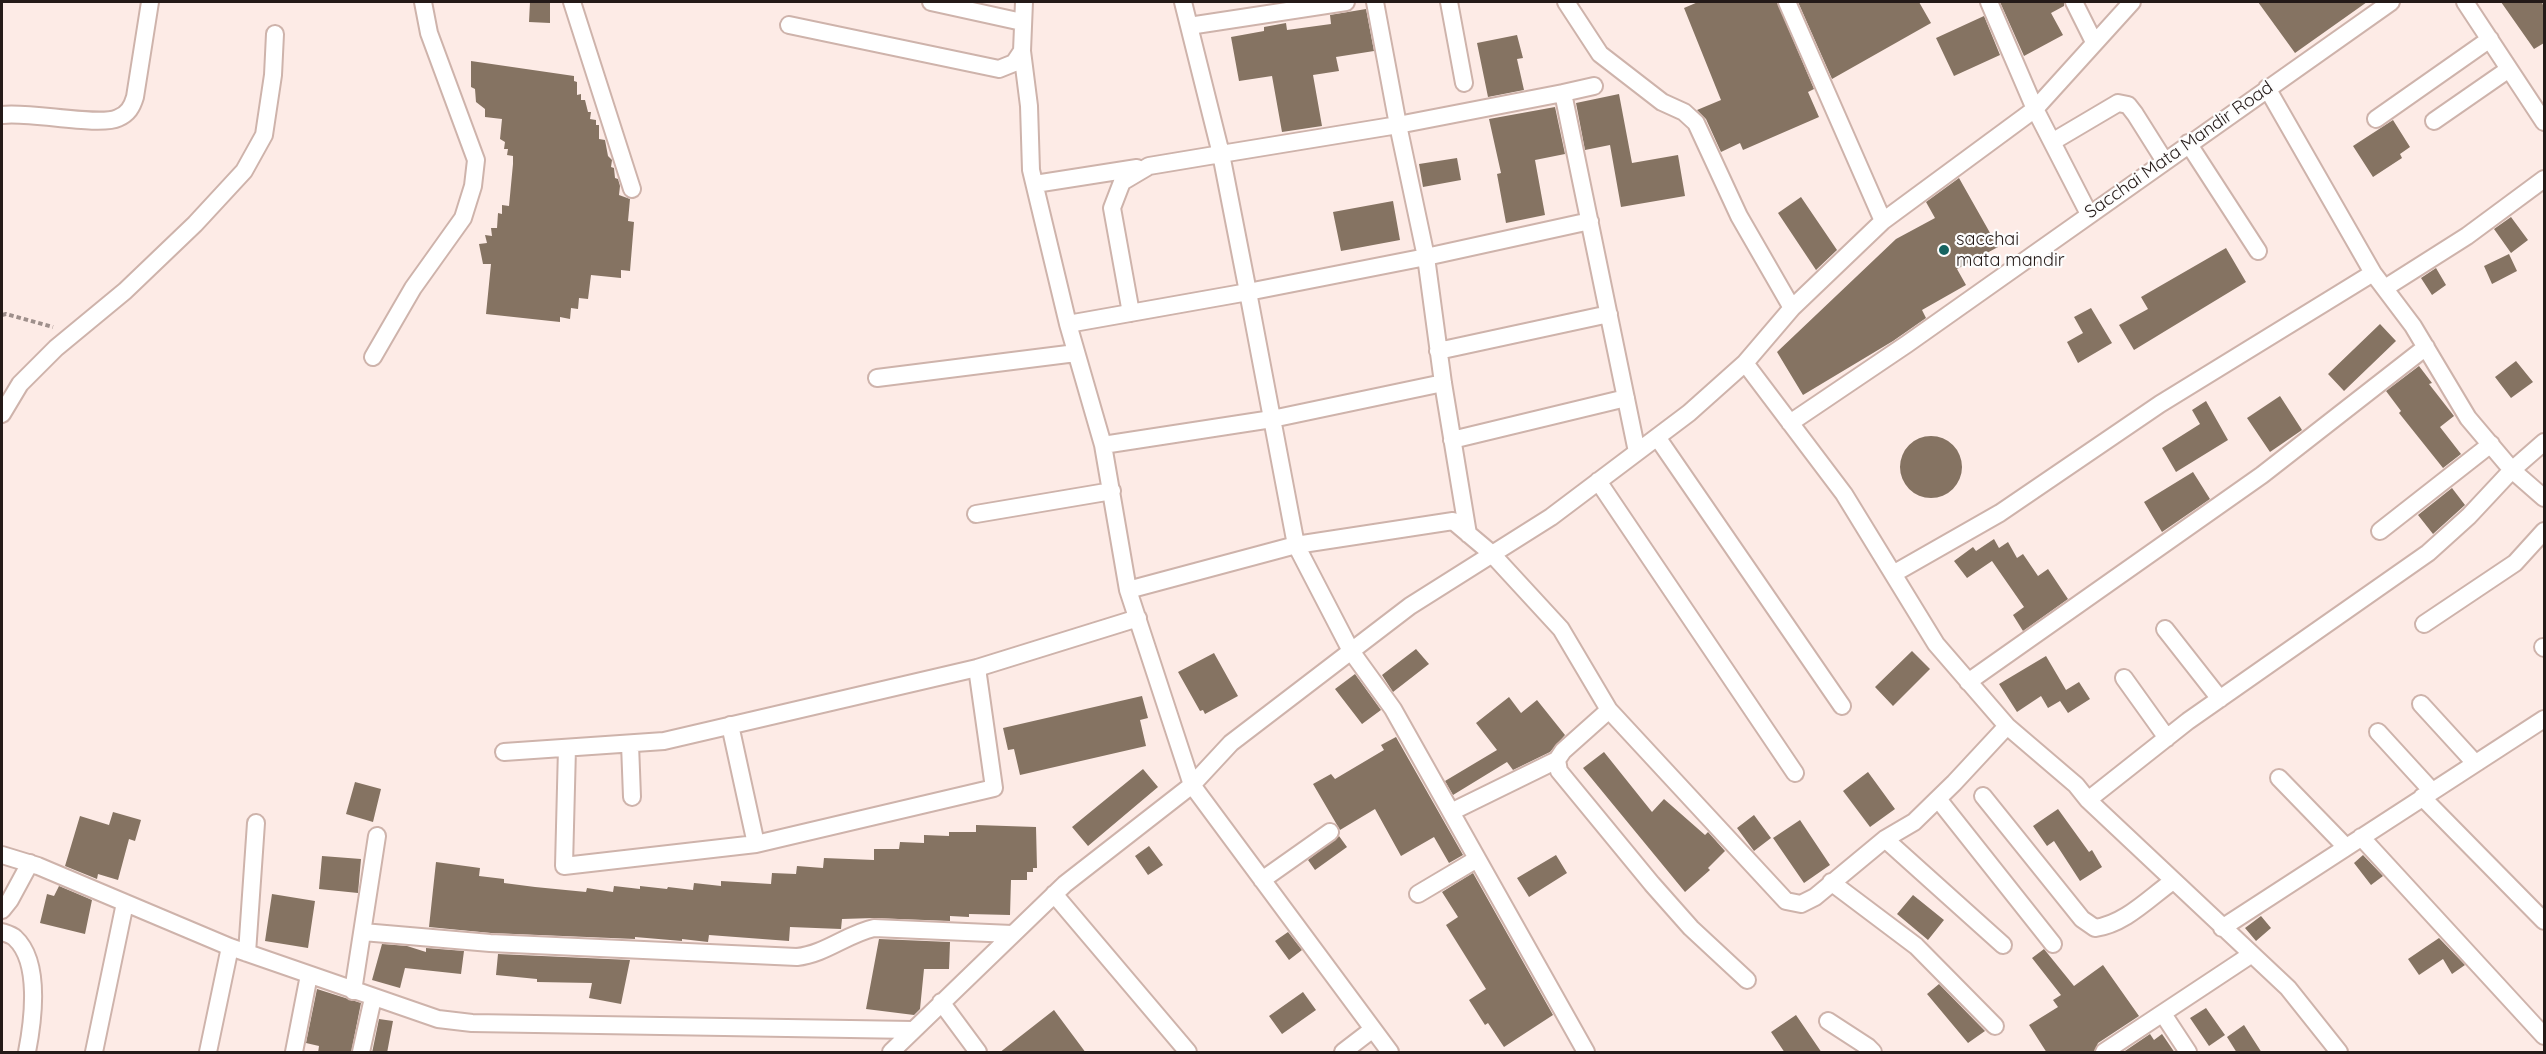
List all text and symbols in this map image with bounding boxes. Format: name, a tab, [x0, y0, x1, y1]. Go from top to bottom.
street label: Sacchai Mata Mandir Road	[2081, 77, 2277, 223]
place label: sacchai mata mandir	[1956, 229, 2065, 272]
marker: sacchai mata mandir	[1937, 243, 1951, 257]

